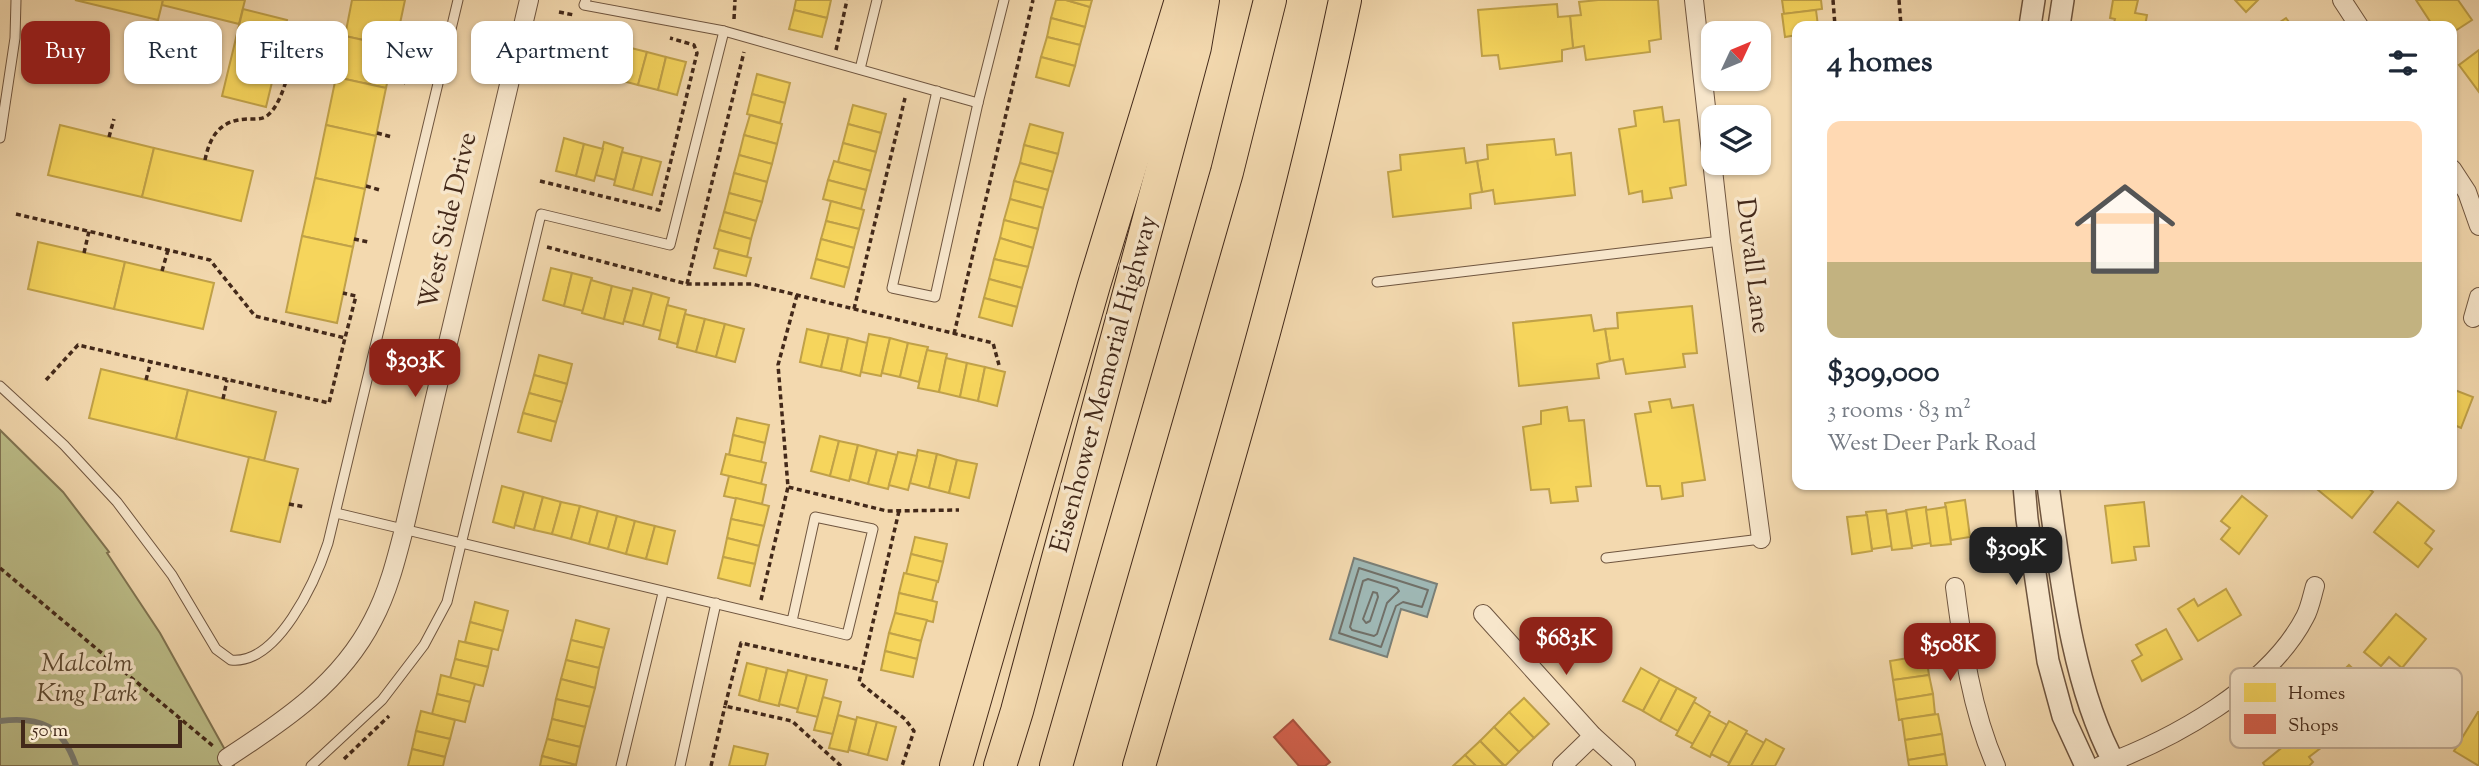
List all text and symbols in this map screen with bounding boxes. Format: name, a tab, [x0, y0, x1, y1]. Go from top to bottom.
chip: Buy	[21, 21, 110, 84]
chip: Rent	[124, 21, 222, 84]
chip: Filters	[236, 21, 348, 84]
chip: New	[362, 21, 457, 84]
chip: Apartment	[471, 21, 633, 84]
north arrow	[1701, 21, 1771, 91]
map controls	[1701, 21, 1771, 175]
text: 4 homes	[1827, 42, 1933, 85]
icon: filters	[2384, 44, 2422, 82]
button: layers	[1701, 105, 1771, 175]
street label: West Side Drive	[411, 129, 487, 313]
icon: home	[2062, 166, 2188, 292]
street label: Duvall Lane	[1725, 196, 1779, 336]
street label: Eisenhower Memorial Highway	[1042, 211, 1168, 557]
pin: $303K	[366, 340, 464, 399]
text: $303K	[385, 345, 445, 378]
text: $309,000	[1827, 352, 1940, 395]
text: 3 rooms · 83 m²	[1827, 395, 1971, 428]
text: West Deer Park Road	[1827, 428, 2037, 461]
pin: $309K	[1967, 528, 2065, 587]
text: $309K	[1985, 533, 2047, 566]
pin: $683K	[1517, 618, 1615, 677]
text: $683K	[1535, 623, 1597, 656]
pin: $508K	[1901, 624, 1999, 683]
text: $508K	[1920, 629, 1980, 662]
park label: Malcolm King Park	[36, 646, 138, 713]
legend	[2230, 668, 2462, 748]
text: Homes	[2288, 681, 2345, 708]
text: Shops	[2288, 713, 2339, 740]
scale bar	[21, 717, 182, 749]
text: 50 m	[32, 718, 68, 745]

